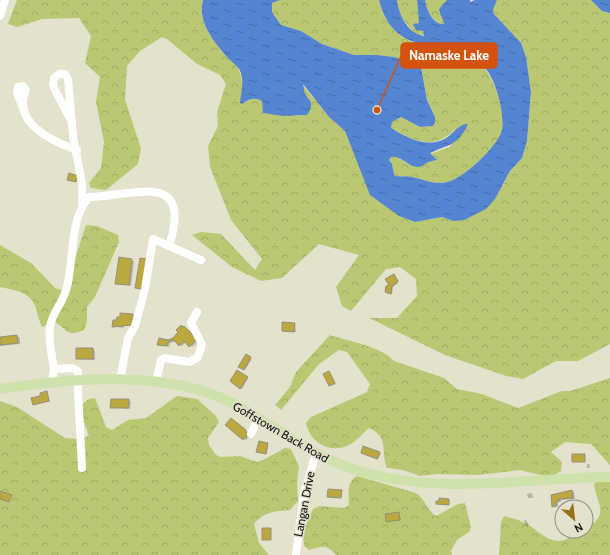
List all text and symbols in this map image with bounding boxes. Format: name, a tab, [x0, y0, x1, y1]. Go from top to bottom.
callout: Namaske Lake	[401, 43, 497, 68]
text: Namaske Lake	[409, 47, 489, 63]
street label: Goffstown Back Road	[230, 398, 332, 466]
street label: Langan Drive	[290, 470, 318, 538]
north arrow	[554, 499, 594, 539]
text: N	[572, 520, 585, 536]

